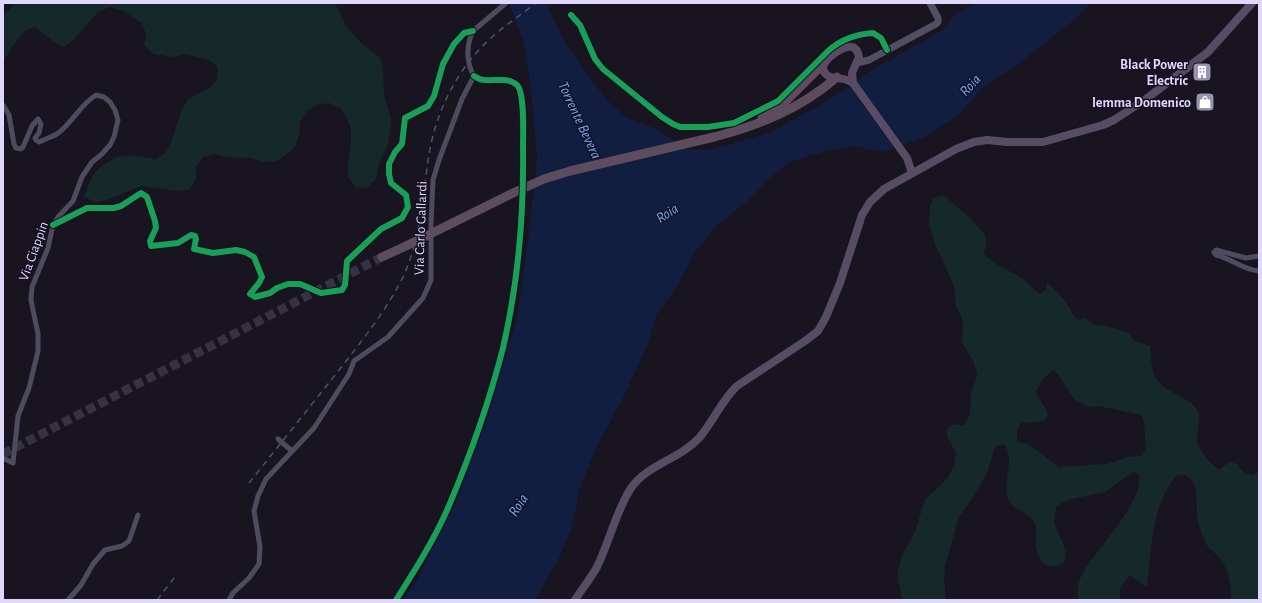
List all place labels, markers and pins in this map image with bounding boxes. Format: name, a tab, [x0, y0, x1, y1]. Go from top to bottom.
place label: Black Power Electric	[1120, 58, 1189, 88]
building icon: Black Power Electric	[1191, 61, 1213, 83]
shop icon: Iemma Domenico	[1194, 91, 1216, 113]
place label: Iemma Domenico	[1092, 96, 1191, 110]

